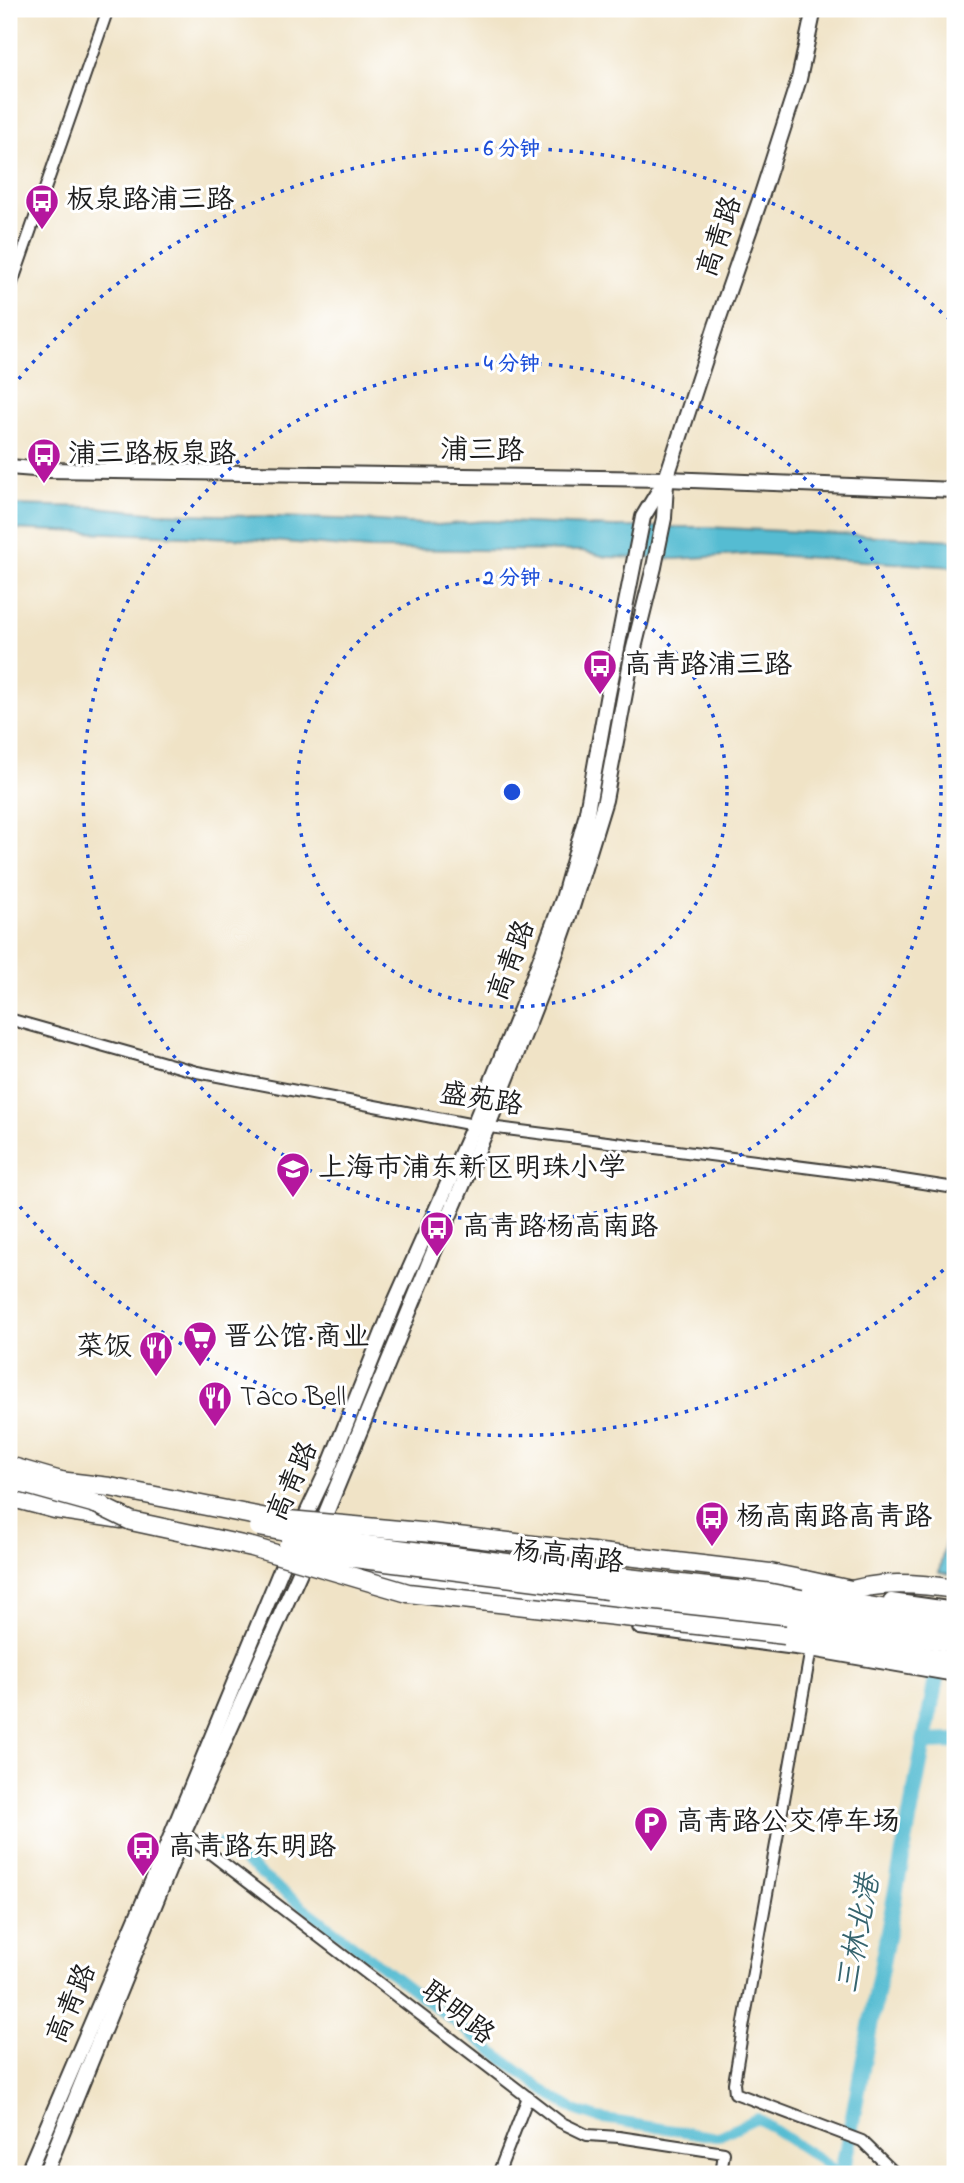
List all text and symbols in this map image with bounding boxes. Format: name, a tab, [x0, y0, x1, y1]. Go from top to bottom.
text: 6 分钟	[484, 135, 540, 165]
place label: 板泉路浦三路	[66, 181, 234, 222]
bus stop icon: 板泉路浦三路	[23, 182, 61, 231]
street label: 高青路	[688, 191, 754, 283]
text: 4 分钟	[484, 350, 540, 380]
street label: 浦三路	[440, 431, 524, 473]
place label: 浦三路板泉路	[68, 435, 236, 476]
bus stop icon: 浦三路板泉路	[25, 436, 63, 485]
text: 2 分钟	[482, 564, 541, 594]
place label: 高青路浦三路	[624, 646, 792, 687]
bus stop icon: 高青路浦三路	[581, 647, 619, 696]
centre of rings	[500, 780, 524, 804]
street label: 高青路	[479, 914, 547, 1008]
street label: 盛苑路	[436, 1074, 526, 1128]
place label: 上海市浦东新区明珠小学	[318, 1149, 626, 1190]
school or university icon: 上海市浦东新区明珠小学	[274, 1150, 312, 1199]
place label: 高青路杨高南路	[462, 1208, 658, 1249]
bus stop icon: 高青路杨高南路	[418, 1209, 456, 1258]
place label: 晋公馆·商业	[224, 1318, 370, 1359]
supermarket icon: 晋公馆·商业	[181, 1319, 219, 1368]
place label: 菜饭	[76, 1328, 132, 1369]
restaurant icon: 菜饭	[137, 1329, 175, 1378]
place label: Taco Bell	[240, 1378, 346, 1419]
restaurant icon: Taco Bell	[196, 1379, 234, 1428]
street label: 高青路	[258, 1435, 330, 1529]
place label: 杨高南路高青路	[736, 1498, 932, 1539]
bus stop icon: 杨高南路高青路	[693, 1499, 731, 1548]
street label: 杨高南路	[510, 1531, 626, 1585]
place label: 高青路公交停车场	[676, 1803, 900, 1844]
parking icon: 高青路公交停车场	[632, 1804, 670, 1853]
place label: 高青路东明路	[168, 1828, 336, 1869]
bus stop icon: 高青路东明路	[124, 1829, 162, 1878]
water label: 三林北港	[827, 1868, 894, 1997]
street label: 高青路	[38, 1957, 108, 2051]
street label: 联明路	[411, 1972, 503, 2056]

